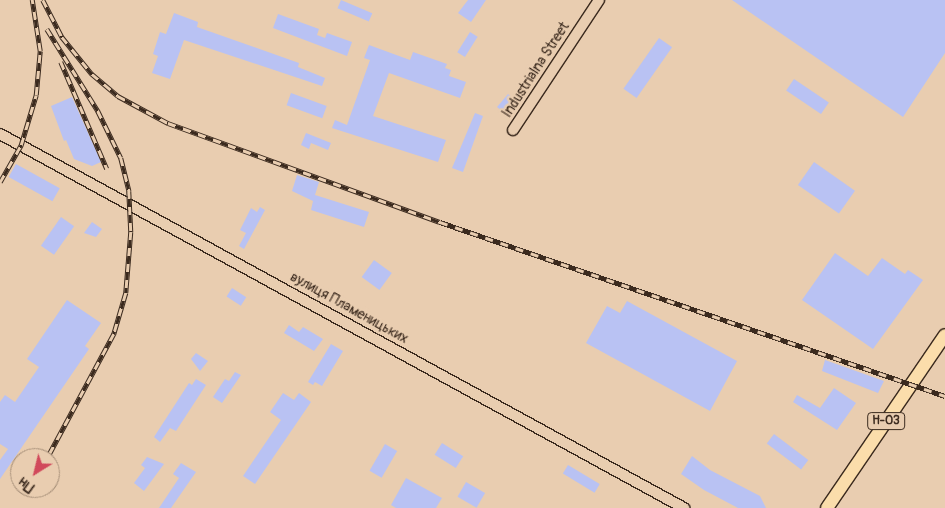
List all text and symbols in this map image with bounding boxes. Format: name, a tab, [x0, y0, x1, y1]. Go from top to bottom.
street label: Industrialna Street	[499, 19, 573, 121]
street label: вулиця Пламеницьких	[287, 269, 411, 347]
road number: Н-03	[866, 412, 906, 431]
north arrow	[10, 448, 60, 498]
text: Пн	[15, 473, 38, 496]

